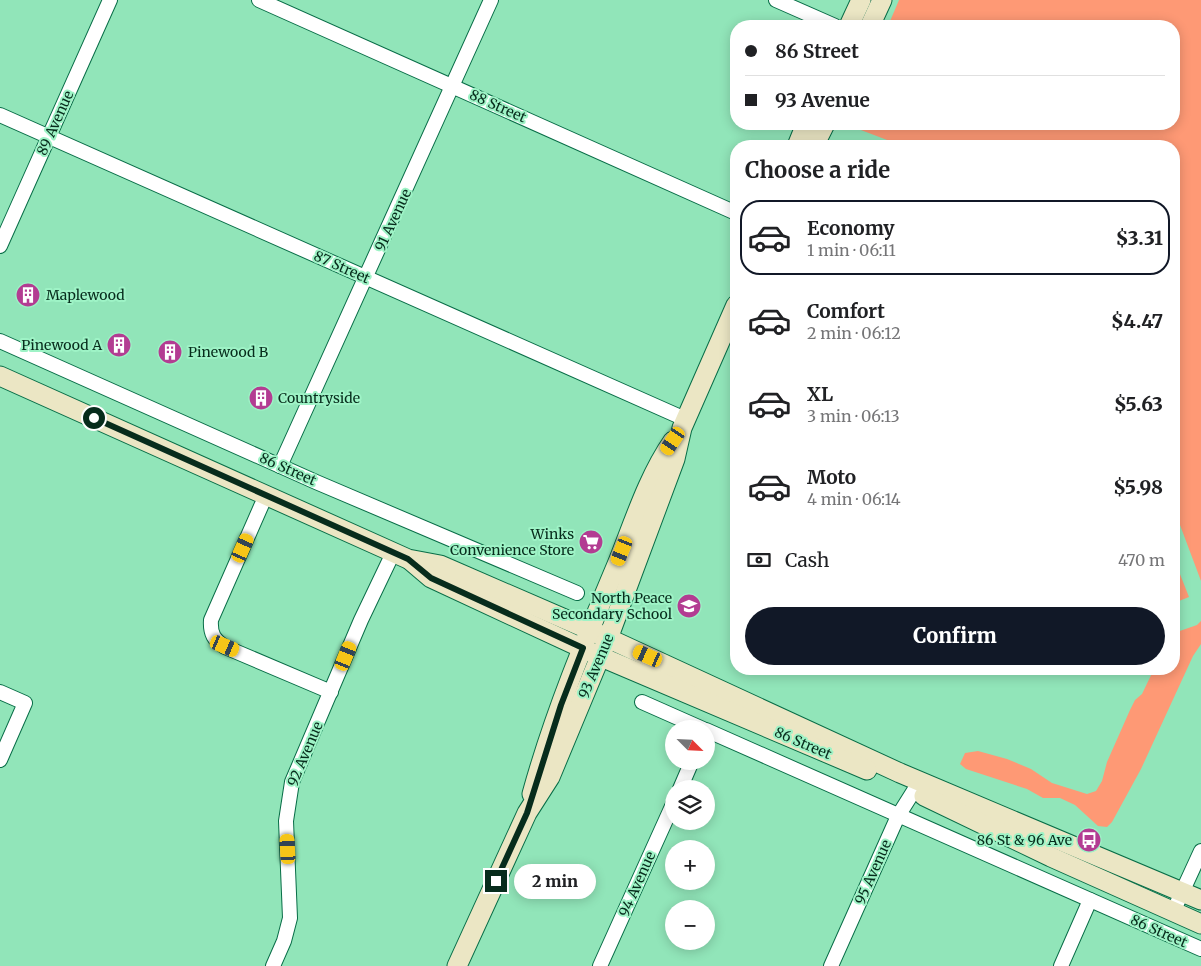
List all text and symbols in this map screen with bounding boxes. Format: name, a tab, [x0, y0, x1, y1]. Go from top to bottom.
text: 86 Street	[775, 39, 859, 63]
street label: 88 Street	[467, 86, 530, 127]
street label: 89 Avenue	[33, 88, 77, 158]
text: 93 Avenue	[775, 88, 870, 112]
text: Choose a ride	[745, 156, 890, 184]
street label: 91 Avenue	[371, 186, 415, 254]
icon: car	[747, 215, 792, 260]
text: Economy	[807, 216, 895, 240]
text: $3.31	[1116, 226, 1163, 250]
text: 1 min · 06:11	[807, 240, 896, 260]
street label: 87 Street	[311, 247, 373, 288]
building icon: Maplewood	[15, 282, 41, 308]
place label: Maplewood	[46, 286, 125, 304]
icon: car	[747, 298, 792, 343]
text: Comfort	[807, 299, 885, 323]
text: $4.47	[1111, 309, 1163, 333]
text: 2 min · 06:12	[807, 323, 901, 343]
building icon: Pinewood A	[106, 332, 132, 358]
place label: Pinewood A	[21, 336, 102, 354]
building icon: Pinewood B	[157, 339, 183, 365]
place label: Pinewood B	[188, 343, 268, 361]
icon: car	[747, 381, 792, 426]
text: XL	[807, 382, 833, 406]
building icon: Countryside	[248, 385, 274, 411]
place label: Countryside	[278, 389, 360, 407]
text: $5.63	[1114, 392, 1163, 416]
text: 3 min · 06:13	[807, 406, 900, 426]
route start	[83, 407, 105, 429]
car	[658, 424, 687, 458]
street label: 86 Street	[257, 449, 320, 490]
icon: car	[747, 464, 792, 509]
text: Moto	[807, 465, 856, 489]
text: $5.98	[1113, 475, 1163, 499]
text: 4 min · 06:14	[807, 489, 901, 509]
place label: Winks Convenience Store	[450, 525, 574, 559]
supermarket icon: Winks Convenience Store	[578, 529, 604, 555]
car	[230, 531, 255, 565]
car	[609, 534, 634, 568]
icon: cash	[745, 546, 773, 574]
text: Cash	[785, 548, 829, 572]
text: 470 m	[1118, 550, 1165, 570]
place label: North Peace Secondary School	[552, 589, 673, 623]
school or university icon: North Peace Secondary School	[676, 593, 702, 619]
button: Confirm	[745, 607, 1165, 665]
street label: 93 Avenue	[574, 631, 618, 701]
car	[208, 633, 241, 659]
car	[333, 639, 358, 673]
car	[631, 643, 664, 669]
street label: 92 Avenue	[283, 719, 327, 789]
north arrow	[665, 720, 715, 770]
map controls	[665, 720, 715, 950]
street label: 86 Street	[772, 723, 835, 763]
button: layers	[665, 780, 715, 830]
bus stop icon: 86 St & 96 Ave	[1076, 827, 1102, 853]
place label: 86 St & 96 Ave	[977, 831, 1072, 849]
car	[279, 834, 296, 864]
street label: 95 Avenue	[851, 837, 895, 907]
button: +	[665, 840, 715, 890]
street label: 94 Avenue	[615, 849, 659, 919]
callout: 2 min	[514, 864, 596, 898]
route end	[485, 870, 507, 892]
text: 2 min	[532, 871, 578, 891]
button: −	[665, 900, 715, 950]
street label: 86 Street	[1128, 911, 1191, 952]

